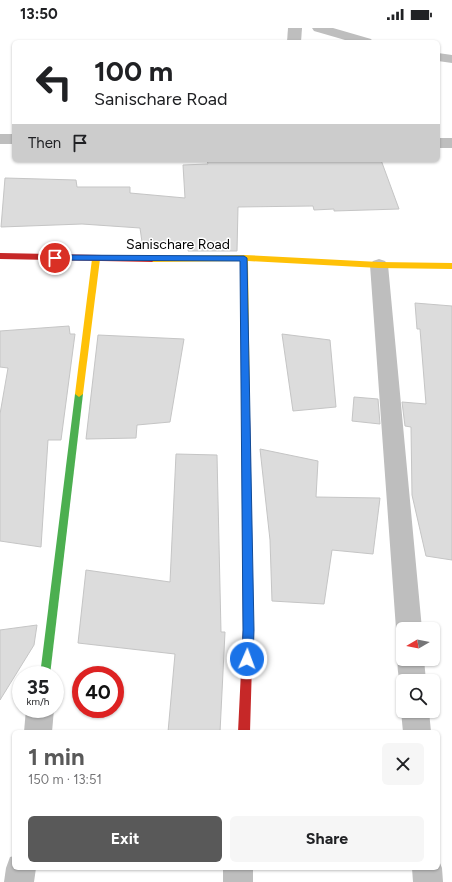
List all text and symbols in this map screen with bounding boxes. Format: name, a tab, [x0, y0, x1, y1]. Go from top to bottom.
text: 13:50	[20, 5, 58, 23]
text: 100 m	[94, 54, 173, 88]
icon: left	[28, 56, 80, 108]
text: Sanischare Road	[94, 88, 228, 110]
icon: arrive	[69, 132, 91, 154]
text: Then	[28, 134, 61, 152]
street label: Sanischare Road	[126, 236, 230, 253]
pin	[38, 241, 72, 275]
icon: arrive	[44, 247, 66, 269]
north arrow	[396, 622, 440, 666]
map controls	[396, 622, 440, 718]
position arrow	[226, 638, 268, 680]
speed limit sign: 40	[72, 666, 124, 718]
button: search	[396, 674, 440, 718]
text: 35	[27, 675, 49, 699]
text: km/h	[27, 695, 49, 708]
text: 1 min	[28, 742, 85, 771]
button: close	[382, 743, 424, 785]
text: 150 m · 13:51	[28, 772, 102, 787]
button: Exit	[28, 816, 222, 862]
button: Share	[230, 816, 424, 862]

